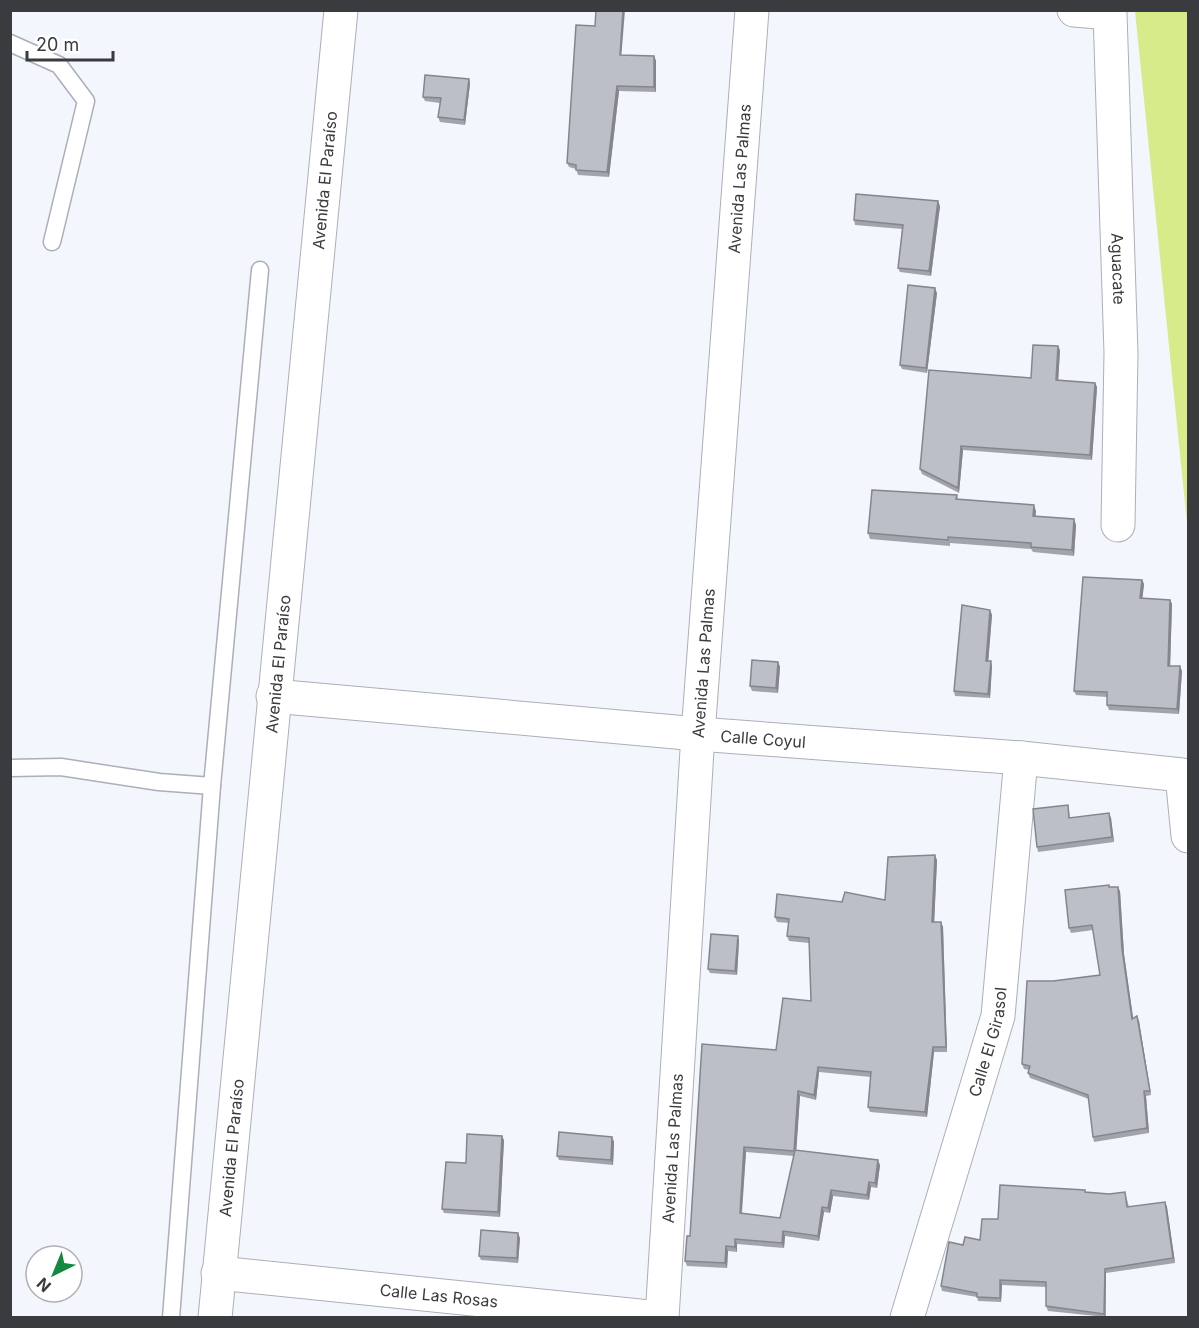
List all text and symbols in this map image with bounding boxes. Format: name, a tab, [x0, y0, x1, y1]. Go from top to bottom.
scale bar	[27, 24, 112, 62]
text: 20 m	[36, 34, 79, 55]
street label: Avenida Las Palmas	[724, 103, 755, 254]
street label: Avenida El Paraíso	[308, 110, 341, 250]
street label: Aguacate	[1107, 232, 1129, 305]
street label: Avenida Las Palmas	[688, 588, 719, 739]
street label: Avenida El Paraíso	[261, 594, 295, 734]
street label: Calle Coyul	[720, 726, 807, 752]
street label: Calle El Girasol	[964, 986, 1011, 1099]
street label: Avenida Las Palmas	[658, 1073, 687, 1224]
street label: Avenida El Paraíso	[215, 1078, 248, 1218]
north arrow	[24, 1244, 84, 1304]
text: N	[32, 1273, 55, 1296]
street label: Calle Las Rosas	[379, 1280, 499, 1312]

